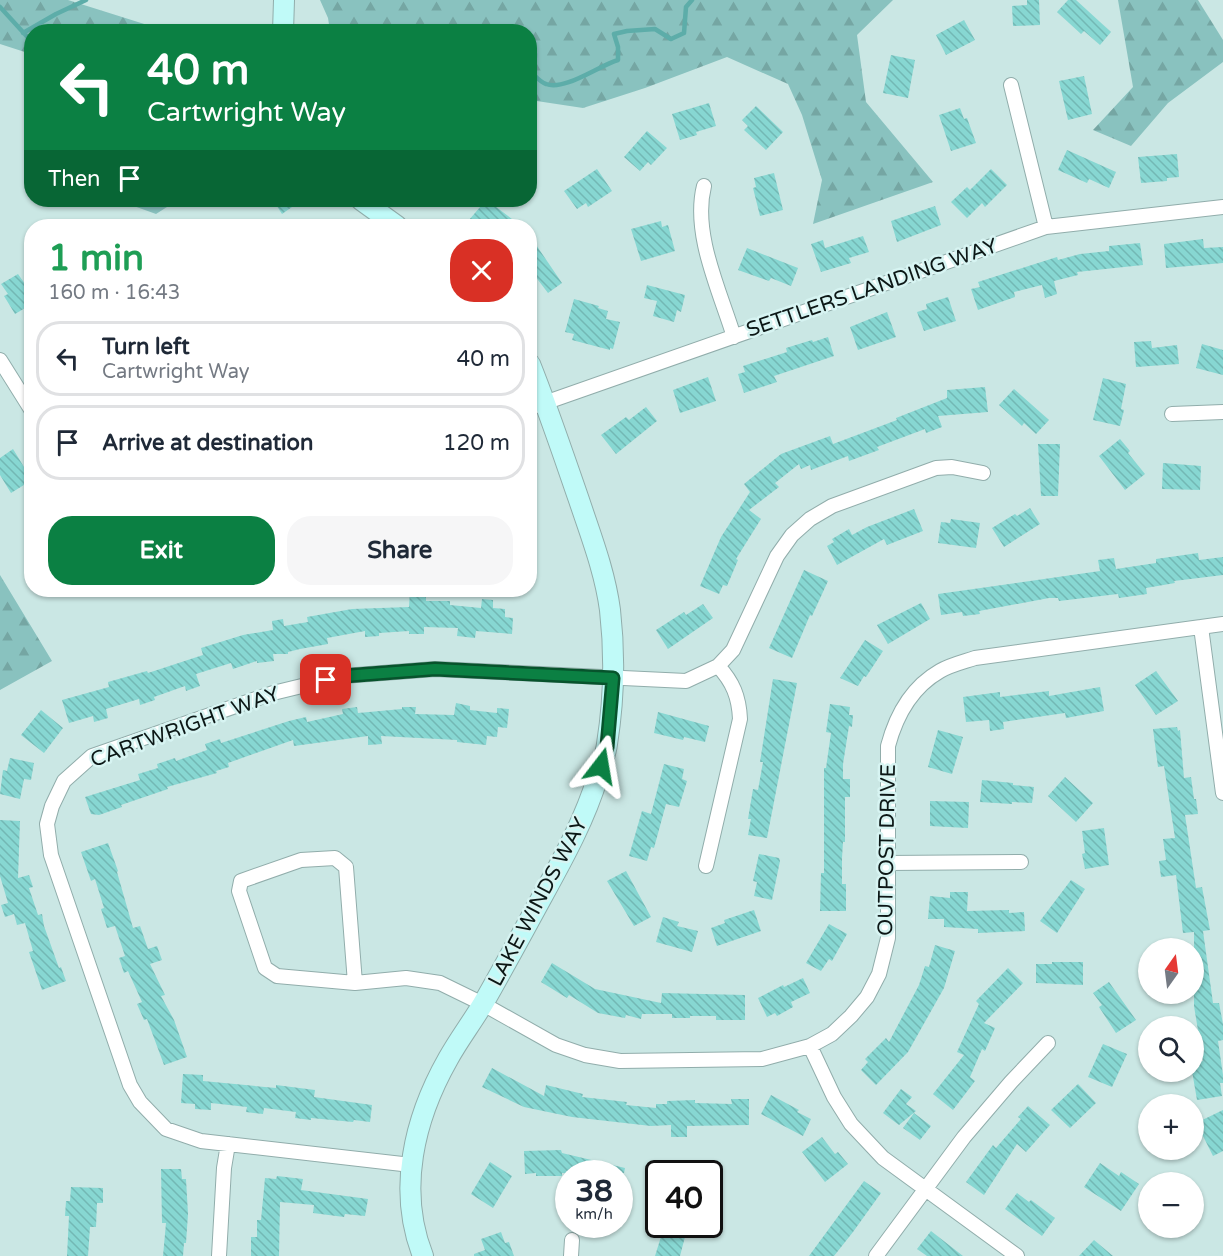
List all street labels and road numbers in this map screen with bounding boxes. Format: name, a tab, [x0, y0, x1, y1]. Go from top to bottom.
street label: SETTLERS LANDING WAY	[743, 233, 1001, 343]
street label: CARTWRIGHT WAY	[87, 681, 283, 773]
street label: OUTPOST DRIVE	[873, 764, 901, 936]
street label: LAKE WINDS WAY	[483, 813, 593, 991]

